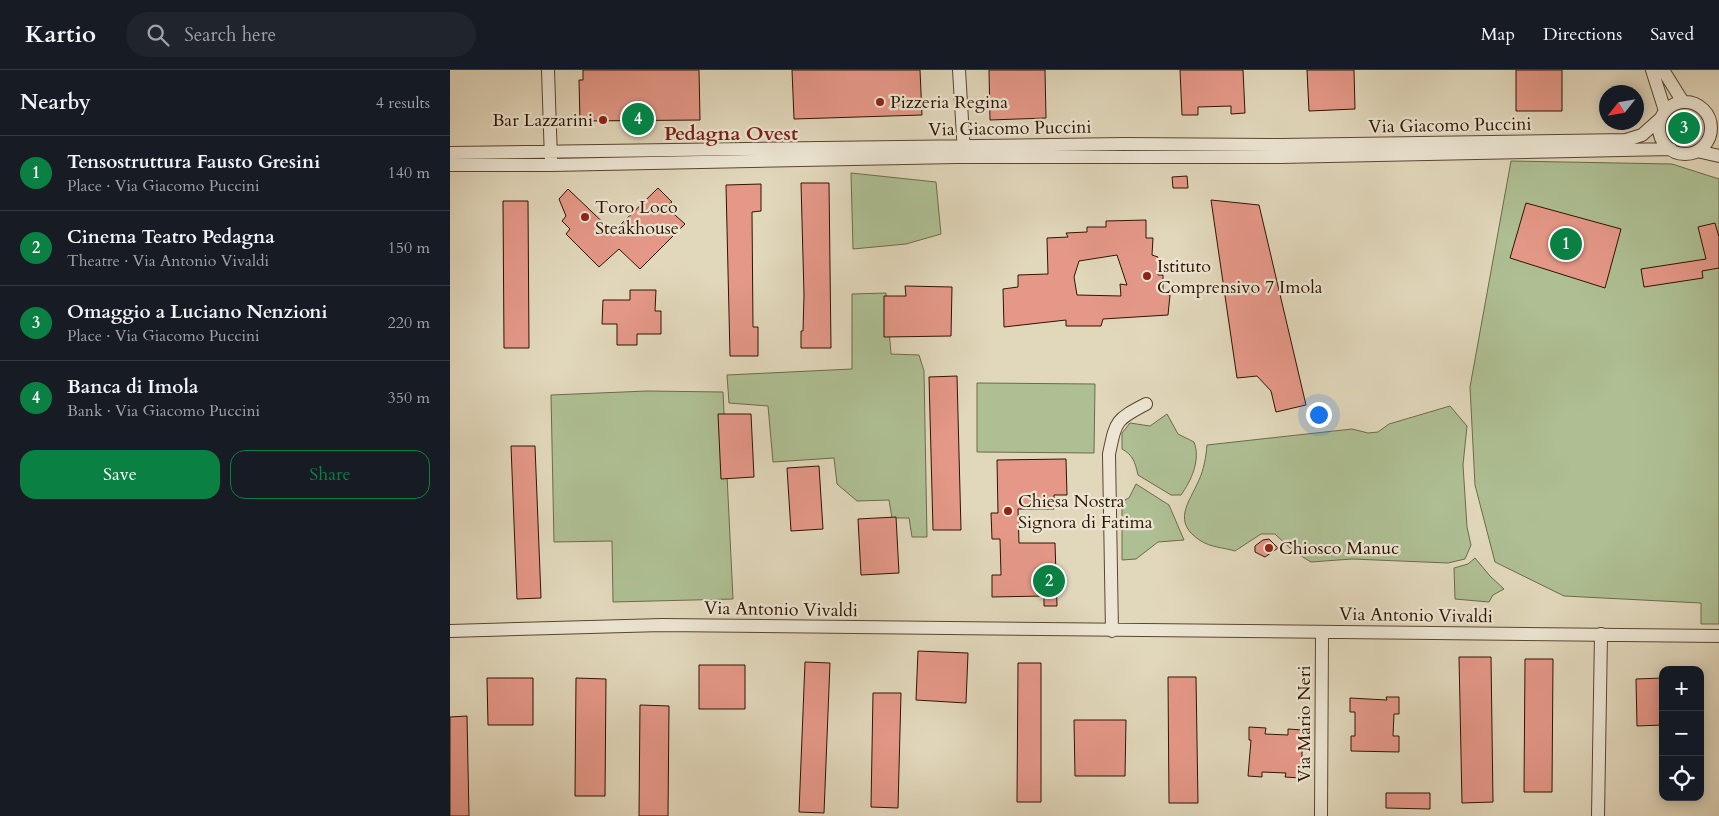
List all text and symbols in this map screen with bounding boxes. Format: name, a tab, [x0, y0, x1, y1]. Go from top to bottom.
search box	[126, 12, 476, 57]
text: Kartio	[25, 18, 96, 51]
icon: search	[144, 21, 172, 49]
text: Search here	[184, 22, 276, 48]
text: Map	[1481, 22, 1515, 47]
text: Directions	[1543, 22, 1622, 47]
text: Saved	[1650, 22, 1694, 47]
north arrow	[1599, 85, 1644, 130]
text: Nearby	[20, 88, 91, 117]
place label: Pizzeria Regina	[890, 90, 1008, 115]
text: 4 results	[376, 92, 430, 114]
marker: Pizzeria Regina	[874, 96, 886, 108]
pin: 4	[622, 100, 654, 138]
place label: Bar Lazzarini	[492, 108, 593, 133]
pin: 3	[1668, 109, 1700, 147]
street label: Via Giacomo Puccini	[1368, 112, 1532, 139]
marker: Bar Lazzarini	[597, 114, 609, 126]
street label: Via Giacomo Puccini	[928, 115, 1092, 142]
district label: Pedagna Ovest	[664, 120, 798, 147]
text: Tensostruttura Fausto Gresini	[67, 149, 320, 175]
text: 1	[32, 162, 40, 184]
text: 140 m	[388, 162, 430, 184]
text: Place · Via Giacomo Puccini	[67, 175, 260, 197]
place label: Toro Loco Steakhouse	[595, 195, 679, 241]
marker: Toro Loco Steakhouse	[579, 211, 591, 223]
text: Cinema Teatro Pedagna	[67, 224, 275, 250]
pin: 1	[1550, 225, 1582, 263]
text: 2	[32, 237, 40, 259]
text: 150 m	[388, 237, 430, 259]
text: Theatre · Via Antonio Vivaldi	[67, 250, 269, 272]
place label: Istituto Comprensivo 7 Imola	[1157, 254, 1323, 300]
marker: Istituto Comprensivo 7 Imola	[1141, 270, 1153, 282]
text: Omaggio a Luciano Nenzioni	[67, 299, 328, 325]
text: 3	[32, 312, 40, 334]
text: 220 m	[388, 312, 430, 334]
text: Place · Via Giacomo Puccini	[67, 325, 260, 347]
text: Banca di Imola	[67, 374, 198, 400]
text: 4	[32, 387, 40, 409]
text: 350 m	[388, 387, 430, 409]
text: Bank · Via Giacomo Puccini	[67, 400, 260, 422]
your location	[1306, 402, 1332, 428]
button: Save	[20, 450, 220, 499]
button: Share	[230, 450, 430, 499]
place label: Chiesa Nostra Signora di Fatima	[1018, 489, 1153, 535]
marker: Chiesa Nostra Signora di Fatima	[1002, 505, 1014, 517]
place label: Chiosco Manuc	[1279, 536, 1399, 561]
marker: Chiosco Manuc	[1263, 542, 1275, 554]
pin: 2	[1033, 562, 1065, 600]
street label: Via Antonio Vivaldi	[704, 596, 858, 623]
street label: Via Antonio Vivaldi	[1339, 602, 1493, 629]
street label: Via Mario Neri	[1292, 666, 1317, 782]
map controls	[1659, 666, 1704, 801]
button: +	[1659, 666, 1704, 711]
button: −	[1659, 711, 1704, 756]
button: locate	[1659, 756, 1704, 801]

